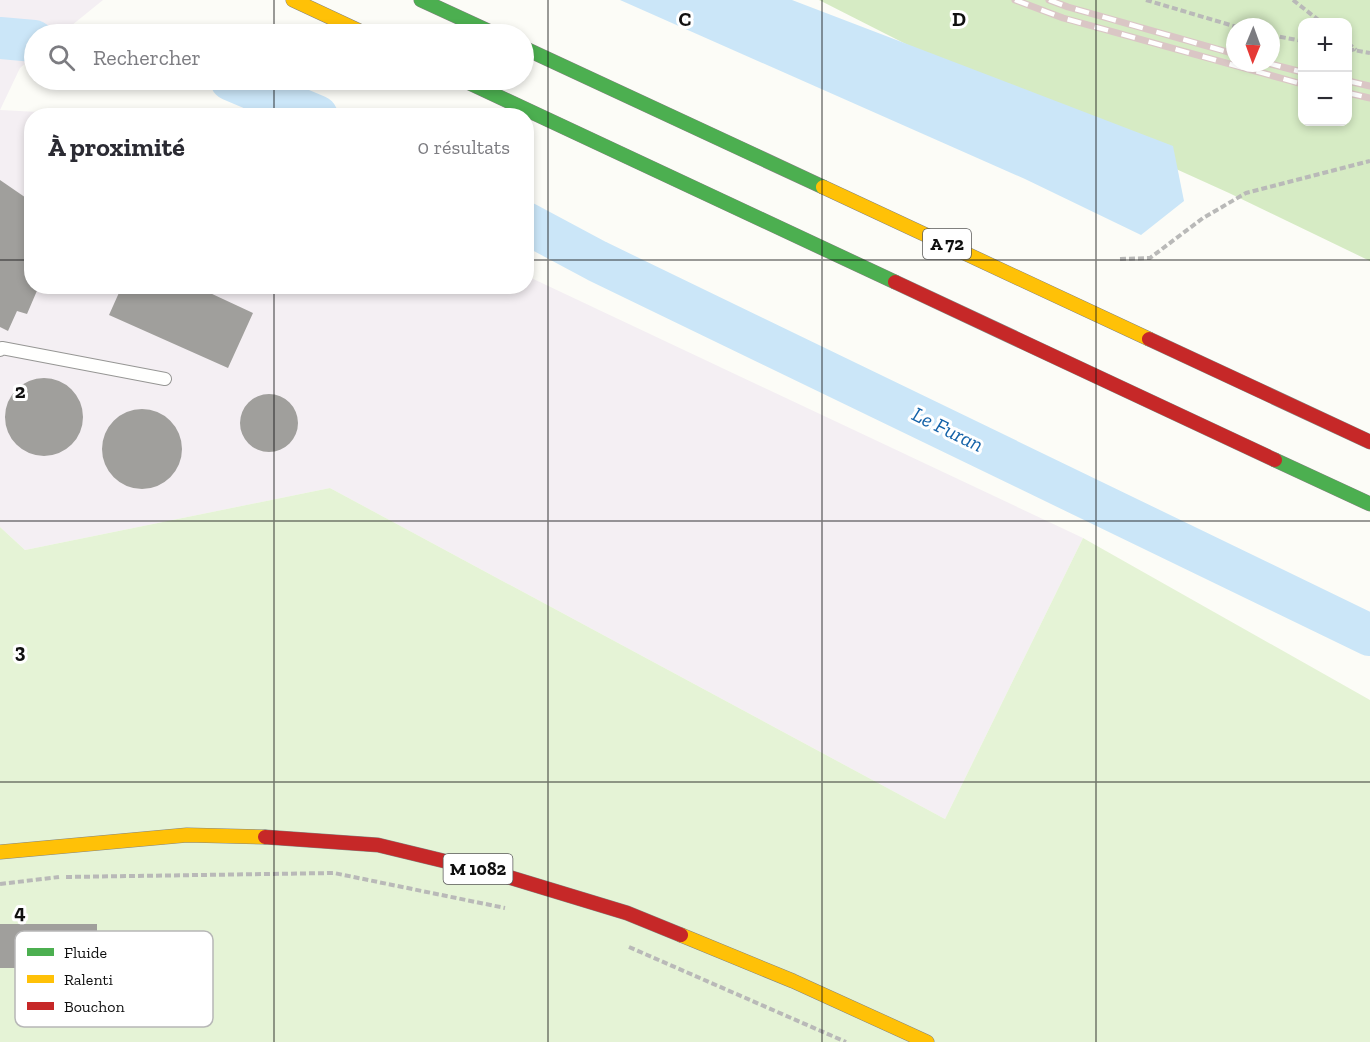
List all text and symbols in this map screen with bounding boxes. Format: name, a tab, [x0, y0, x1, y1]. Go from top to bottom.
text: C	[679, 7, 692, 31]
text: D	[952, 7, 966, 31]
north arrow	[1226, 18, 1280, 72]
map controls	[1298, 18, 1352, 126]
button: +	[1298, 18, 1352, 72]
search box	[24, 24, 534, 90]
icon: search	[45, 41, 78, 74]
text: Rechercher	[93, 44, 201, 71]
button: −	[1298, 72, 1352, 126]
text: À proximité	[48, 131, 185, 163]
text: 0 résultats	[418, 135, 510, 159]
road number: A 72	[923, 229, 971, 259]
text: 2	[15, 379, 26, 403]
water label: Le Furan	[908, 401, 988, 457]
text: 3	[15, 639, 26, 663]
road number: M 1082	[444, 854, 512, 884]
text: 4	[14, 900, 26, 924]
legend	[15, 931, 213, 1027]
text: Fluide	[64, 943, 107, 962]
text: Ralenti	[64, 970, 113, 989]
text: Bouchon	[64, 997, 125, 1016]

